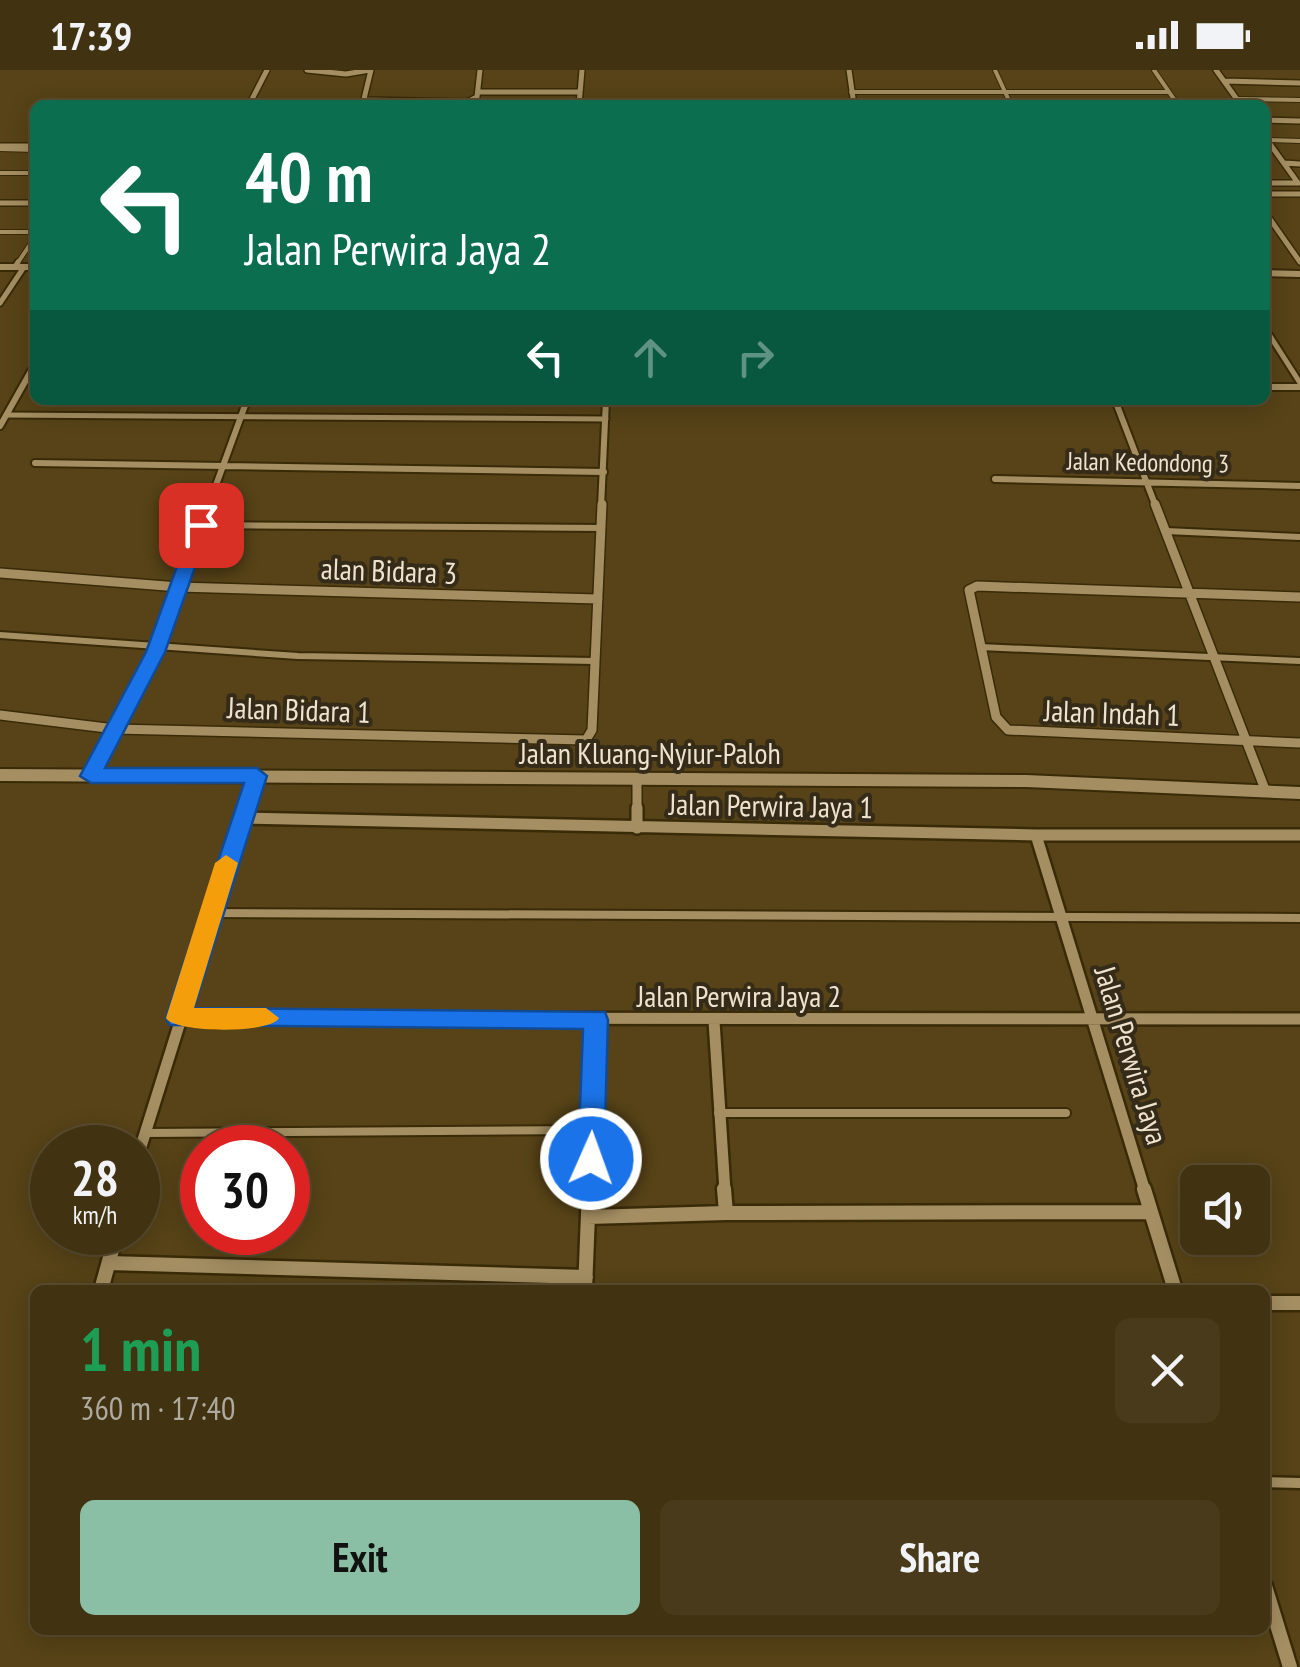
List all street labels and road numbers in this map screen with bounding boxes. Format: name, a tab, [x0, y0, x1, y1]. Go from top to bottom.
street label: Jalan Kedondong 3	[1066, 445, 1229, 479]
street label: alan Bidara 3	[320, 548, 458, 592]
street label: Jalan Bidara 1	[226, 687, 371, 731]
street label: Jalan Indah 1	[1042, 690, 1181, 734]
street label: Jalan Kluang-Nyiur-Paloh	[518, 733, 781, 772]
street label: Jalan Perwira Jaya 1	[668, 784, 873, 826]
street label: Jalan Perwira Jaya	[1086, 960, 1178, 1149]
street label: Jalan Perwira Jaya 2	[636, 976, 841, 1015]

